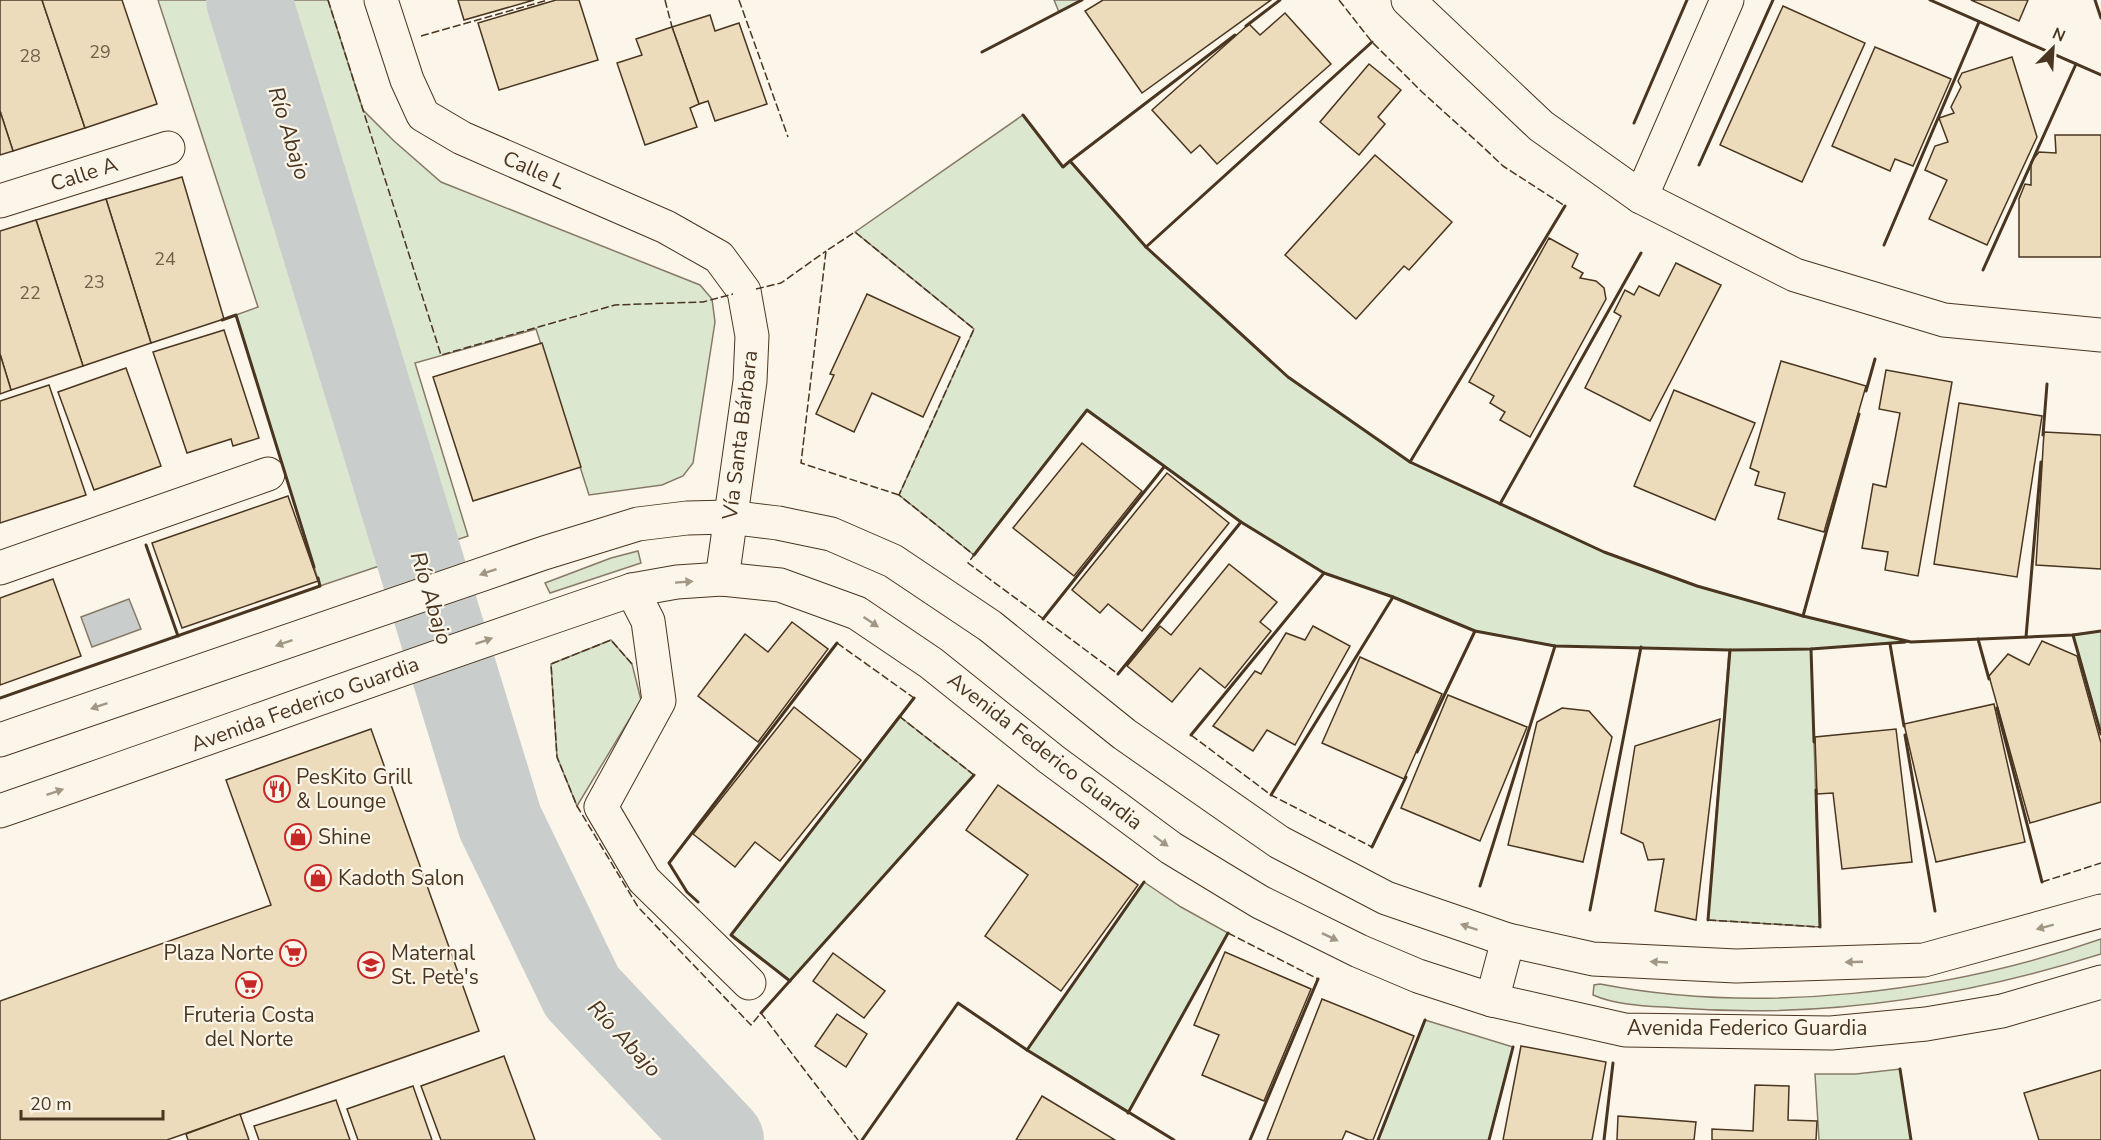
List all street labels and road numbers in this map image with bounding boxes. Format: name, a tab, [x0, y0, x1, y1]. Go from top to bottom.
street label: Calle L	[499, 144, 570, 196]
street label: Calle A	[47, 150, 121, 198]
street label: Vía Santa Bárbara	[716, 349, 764, 522]
street label: Avenida Federico Guardia	[187, 650, 423, 758]
street label: Avenida Federico Guardia	[942, 666, 1148, 836]
street label: Avenida Federico Guardia	[1627, 1014, 1867, 1042]

